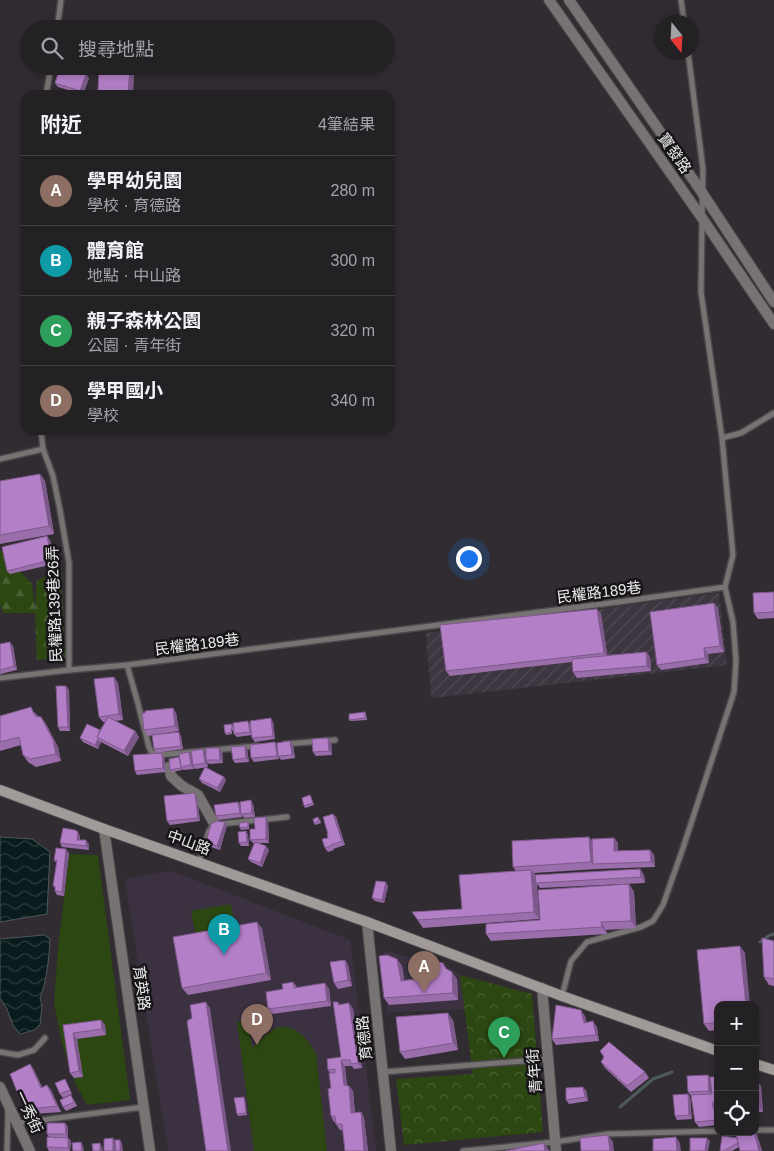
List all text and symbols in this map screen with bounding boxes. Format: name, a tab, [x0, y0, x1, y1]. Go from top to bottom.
north arrow	[654, 15, 699, 60]
search box	[20, 20, 395, 75]
icon: search	[38, 34, 66, 62]
text: 搜尋地點	[78, 39, 154, 60]
text: 附近	[40, 113, 82, 136]
text: 4筆結果	[318, 116, 375, 133]
street label: 寶發路	[655, 130, 695, 176]
text: 學甲幼兒園	[87, 170, 182, 191]
text: A	[50, 182, 62, 199]
text: 280 m	[331, 182, 375, 199]
text: 學校 · 育德路	[87, 197, 181, 214]
text: 體育館	[87, 240, 144, 261]
text: B	[50, 252, 62, 269]
text: 300 m	[331, 252, 375, 269]
text: 地點 · 中山路	[87, 267, 181, 284]
text: 親子森林公園	[87, 310, 201, 331]
text: C	[50, 322, 62, 339]
text: 320 m	[331, 322, 375, 339]
text: 公園 · 青年街	[87, 337, 181, 354]
text: 學甲國小	[87, 380, 163, 401]
text: D	[50, 392, 62, 409]
text: 340 m	[331, 392, 375, 409]
text: 學校	[87, 407, 119, 424]
street label: 民權路139巷26弄	[43, 545, 65, 663]
your location	[456, 546, 482, 572]
street label: 民權路189巷	[556, 578, 642, 606]
street label: 民權路189巷	[154, 630, 240, 658]
street label: 中山路	[165, 826, 213, 858]
pin: B	[208, 914, 240, 955]
pin: A	[408, 951, 440, 992]
street label: 育英路	[130, 965, 154, 1011]
map controls	[714, 1001, 759, 1136]
button: +	[714, 1001, 759, 1046]
pin: D	[241, 1004, 273, 1045]
street label: 育德路	[353, 1015, 375, 1061]
pin: C	[488, 1017, 520, 1058]
button: −	[714, 1046, 759, 1091]
street label: 青年街	[524, 1048, 544, 1094]
street label: 一秀街	[12, 1088, 46, 1136]
button: locate	[714, 1091, 759, 1136]

